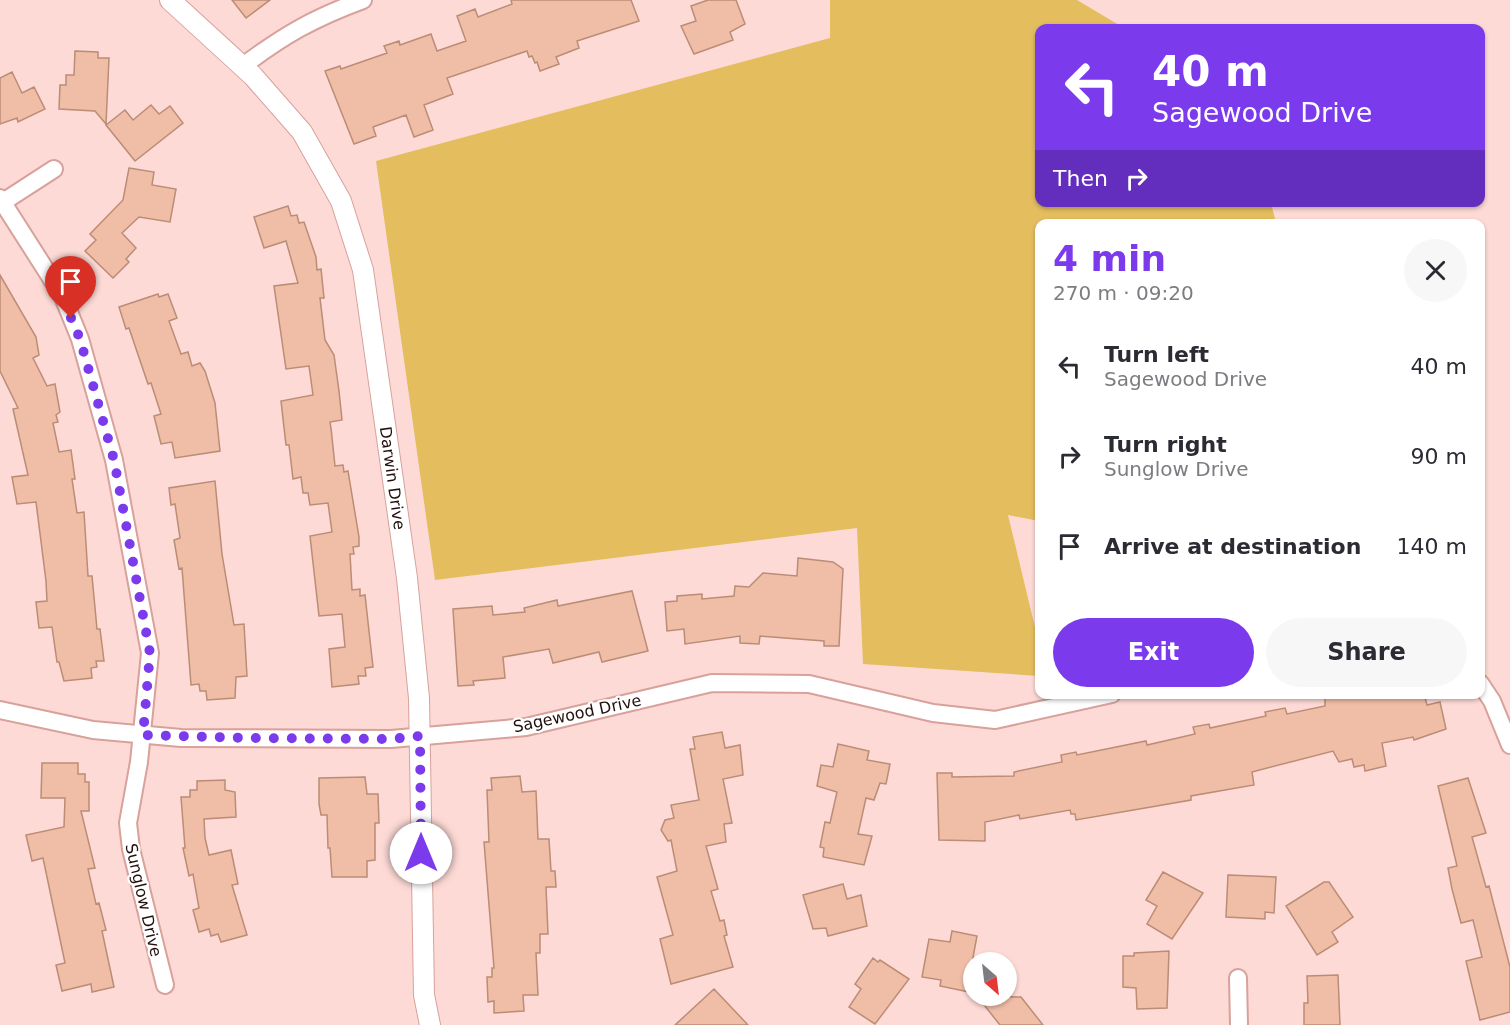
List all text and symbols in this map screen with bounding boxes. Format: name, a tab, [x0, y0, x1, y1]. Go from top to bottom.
text: 40 m	[1152, 47, 1269, 96]
icon: left	[1053, 48, 1131, 126]
text: Sagewood Drive	[1152, 97, 1372, 128]
icon: right	[1120, 162, 1153, 195]
text: Then	[1053, 166, 1108, 191]
text: 4 min	[1053, 238, 1166, 279]
button: close	[1404, 239, 1467, 302]
pin	[45, 256, 96, 318]
icon: arrive	[54, 265, 87, 298]
text: 270 m · 09:20	[1053, 281, 1194, 305]
text: Turn left	[1104, 342, 1209, 367]
icon: left	[1053, 350, 1086, 383]
text: 40 m	[1411, 354, 1467, 379]
text: Sagewood Drive	[1104, 367, 1267, 391]
street label: Darwin Drive	[376, 425, 409, 531]
text: Turn right	[1104, 432, 1227, 457]
icon: right	[1053, 440, 1086, 473]
text: 90 m	[1411, 444, 1467, 469]
text: Sunglow Drive	[1104, 457, 1249, 481]
icon: arrive	[1053, 530, 1086, 563]
text: Arrive at destination	[1104, 534, 1361, 559]
text: 140 m	[1397, 534, 1467, 559]
button: Exit	[1053, 618, 1254, 687]
button: Share	[1266, 618, 1467, 687]
street label: Sagewood Drive	[511, 691, 643, 736]
position arrow	[389, 821, 453, 885]
street label: Sunglow Drive	[121, 842, 166, 959]
north arrow	[963, 952, 1017, 1006]
map controls	[963, 952, 1017, 1006]

